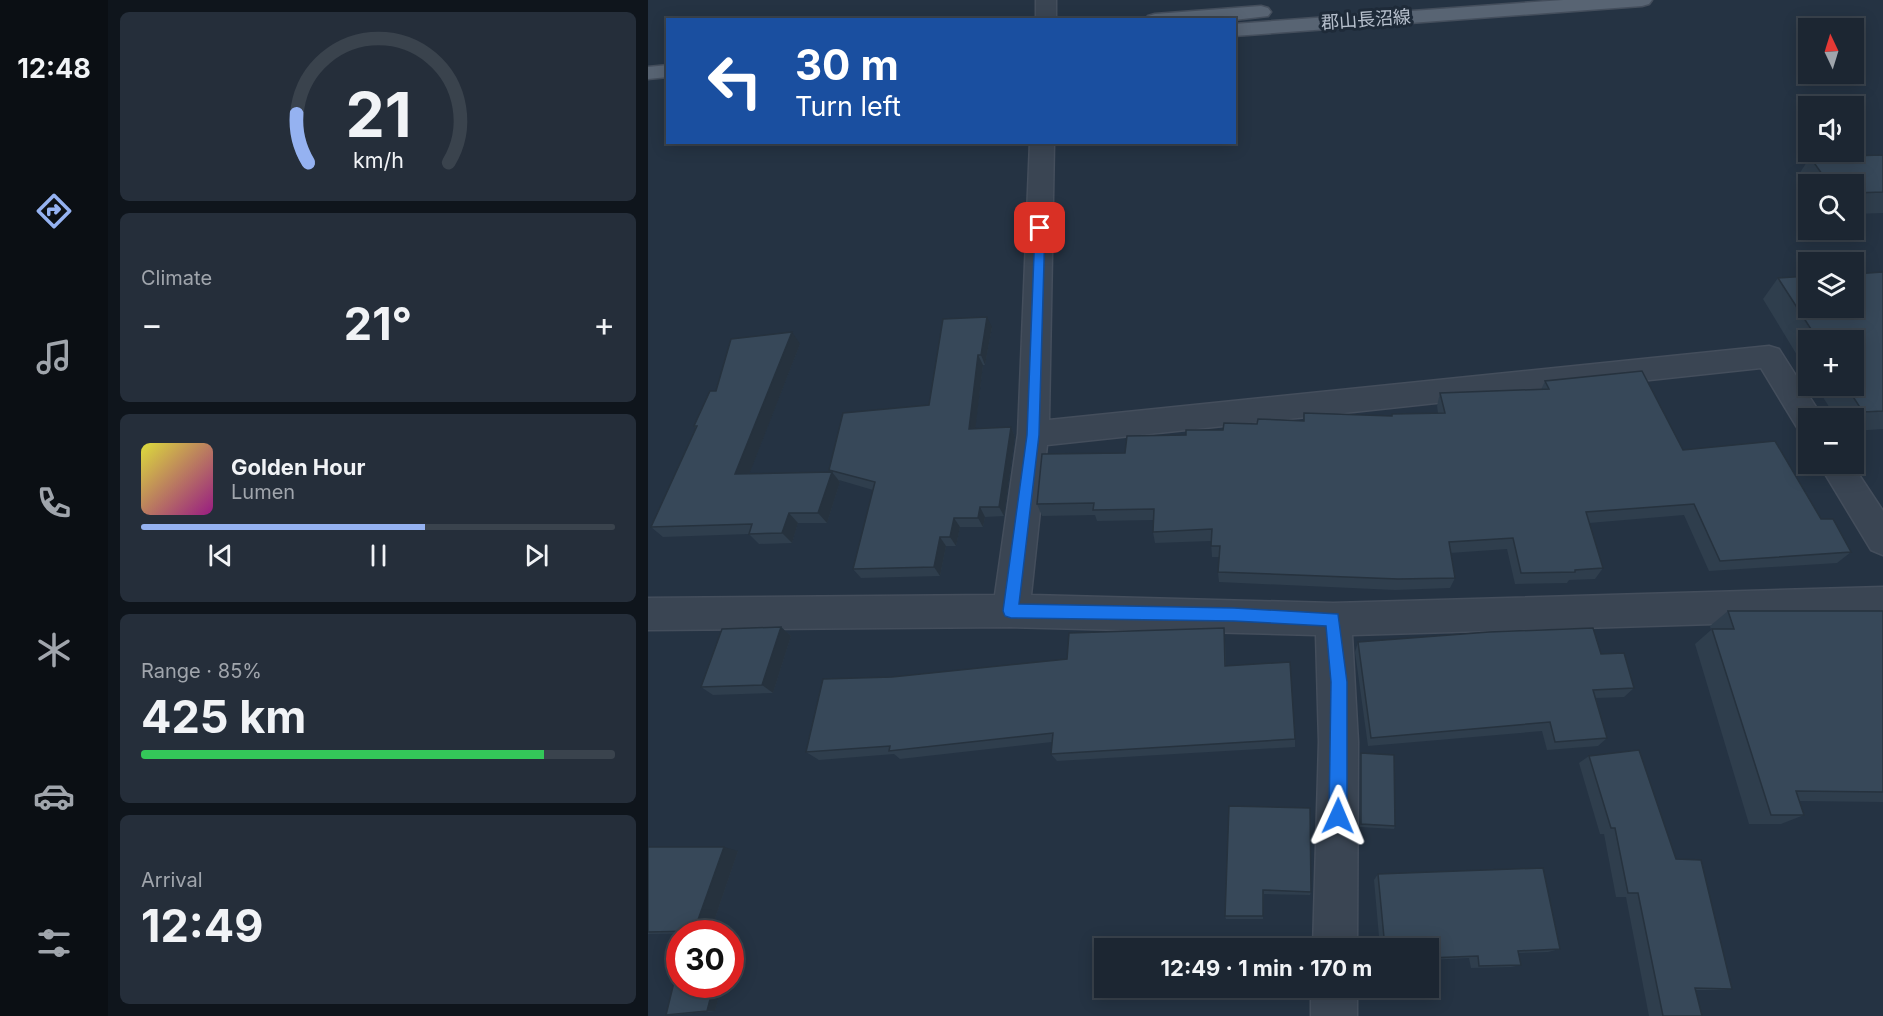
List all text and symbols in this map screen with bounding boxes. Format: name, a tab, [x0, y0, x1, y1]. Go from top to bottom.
street label: 郡山長沼線	[1320, 6, 1412, 33]
north arrow	[1798, 18, 1864, 84]
map controls	[1798, 18, 1864, 474]
text: 30 m	[795, 39, 899, 90]
icon: left	[696, 42, 774, 120]
text: 12:48	[17, 52, 91, 85]
text: 21	[345, 78, 411, 153]
text: Turn left	[795, 90, 901, 123]
button: sound	[1798, 96, 1864, 162]
text: km/h	[353, 148, 403, 174]
button: search	[1798, 174, 1864, 240]
icon: directions	[33, 190, 75, 232]
pin	[1014, 202, 1065, 253]
icon: arrive	[1023, 211, 1056, 244]
button: layers	[1798, 252, 1864, 318]
text: Climate	[141, 266, 212, 290]
text: 21°	[344, 296, 412, 351]
text: −	[141, 304, 163, 344]
text: +	[593, 304, 615, 344]
button: +	[1798, 330, 1864, 396]
icon: music	[33, 336, 75, 378]
button: −	[1798, 408, 1864, 474]
text: Golden Hour	[231, 454, 365, 480]
text: Lumen	[231, 480, 295, 504]
icon: phone	[33, 482, 75, 524]
icon: previous	[204, 539, 237, 572]
icon: pause	[362, 539, 395, 572]
icon: next	[520, 539, 553, 572]
icon: climate	[33, 629, 75, 671]
text: Range · 85%	[141, 659, 262, 683]
text: 425 km	[141, 689, 306, 744]
icon: car	[33, 775, 75, 817]
position arrow	[1306, 784, 1370, 848]
text: Arrival	[141, 868, 203, 892]
text: 12:49	[141, 898, 263, 953]
speed limit sign: 30	[666, 920, 744, 998]
icon: filters	[33, 922, 75, 964]
text: 12:49 · 1 min · 170 m	[1161, 955, 1372, 981]

